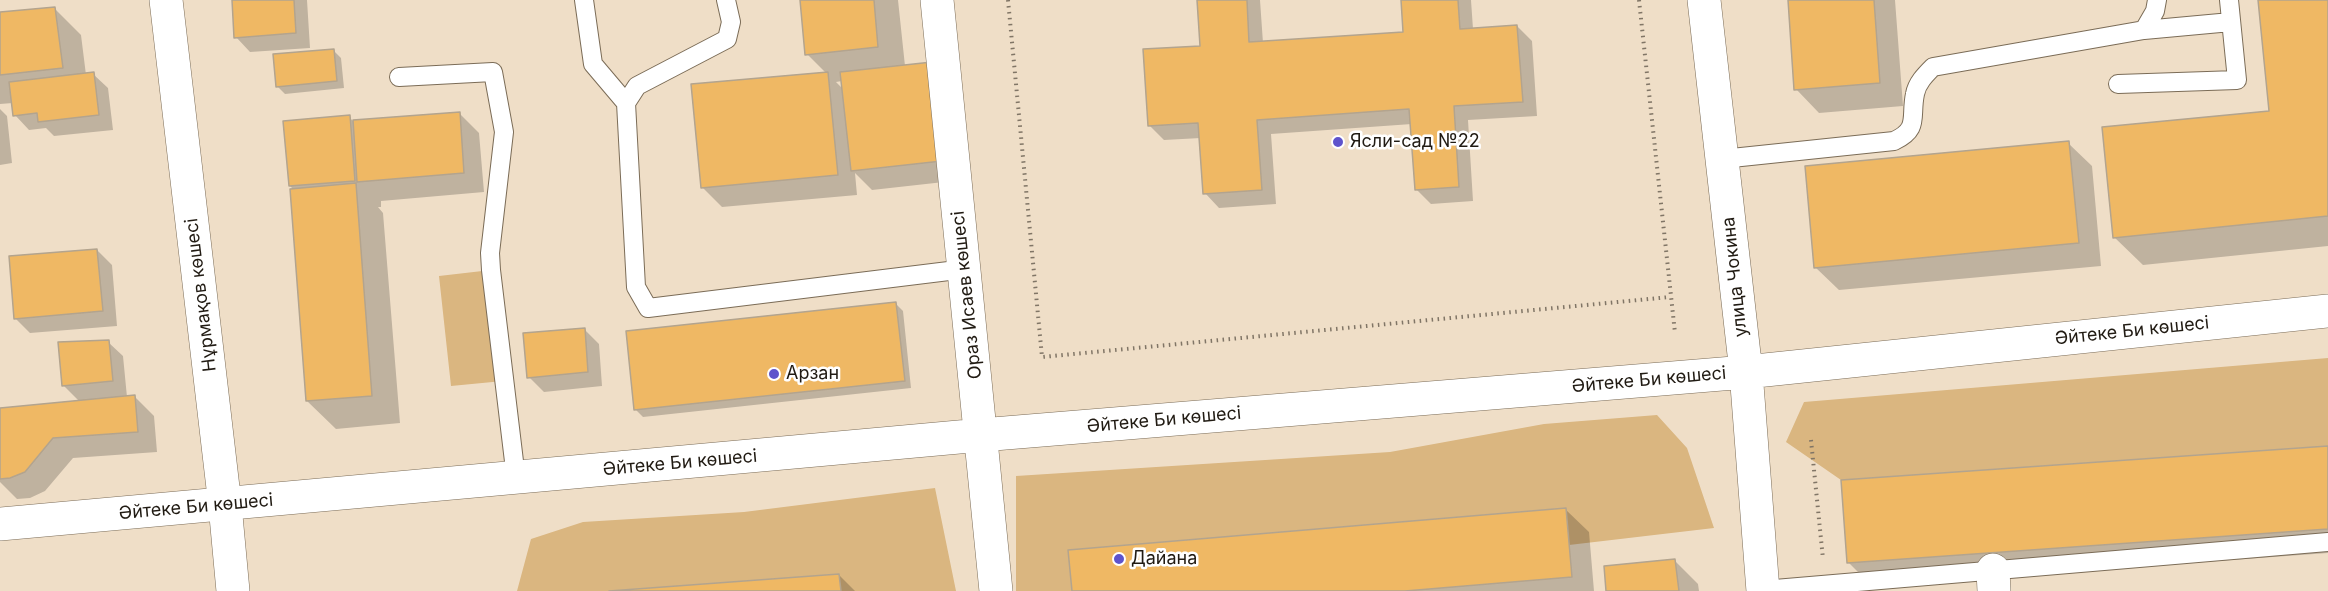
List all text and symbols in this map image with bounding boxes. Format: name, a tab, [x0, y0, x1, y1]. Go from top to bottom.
place label: Ясли-сад №22	[1350, 131, 1480, 153]
marker: Ясли-сад №22	[1331, 135, 1345, 149]
street label: Ораз Исаев көшесі	[947, 210, 987, 380]
street label: улица Чокина	[1718, 216, 1752, 338]
street label: Нұрмақов көшесі	[181, 217, 221, 373]
street label: Әйтеке Би көшесі	[2054, 312, 2210, 350]
street label: Әйтеке Би көшесі	[1571, 362, 1727, 398]
place label: Арзан	[786, 363, 839, 385]
marker: Арзан	[767, 367, 781, 381]
street label: Әйтеке Би көшесі	[1086, 402, 1242, 438]
street label: Әйтеке Би көшесі	[602, 445, 758, 481]
street label: Әйтеке Би көшесі	[118, 489, 274, 525]
place label: Дайана	[1131, 548, 1197, 570]
marker: Дайана	[1112, 552, 1126, 566]

